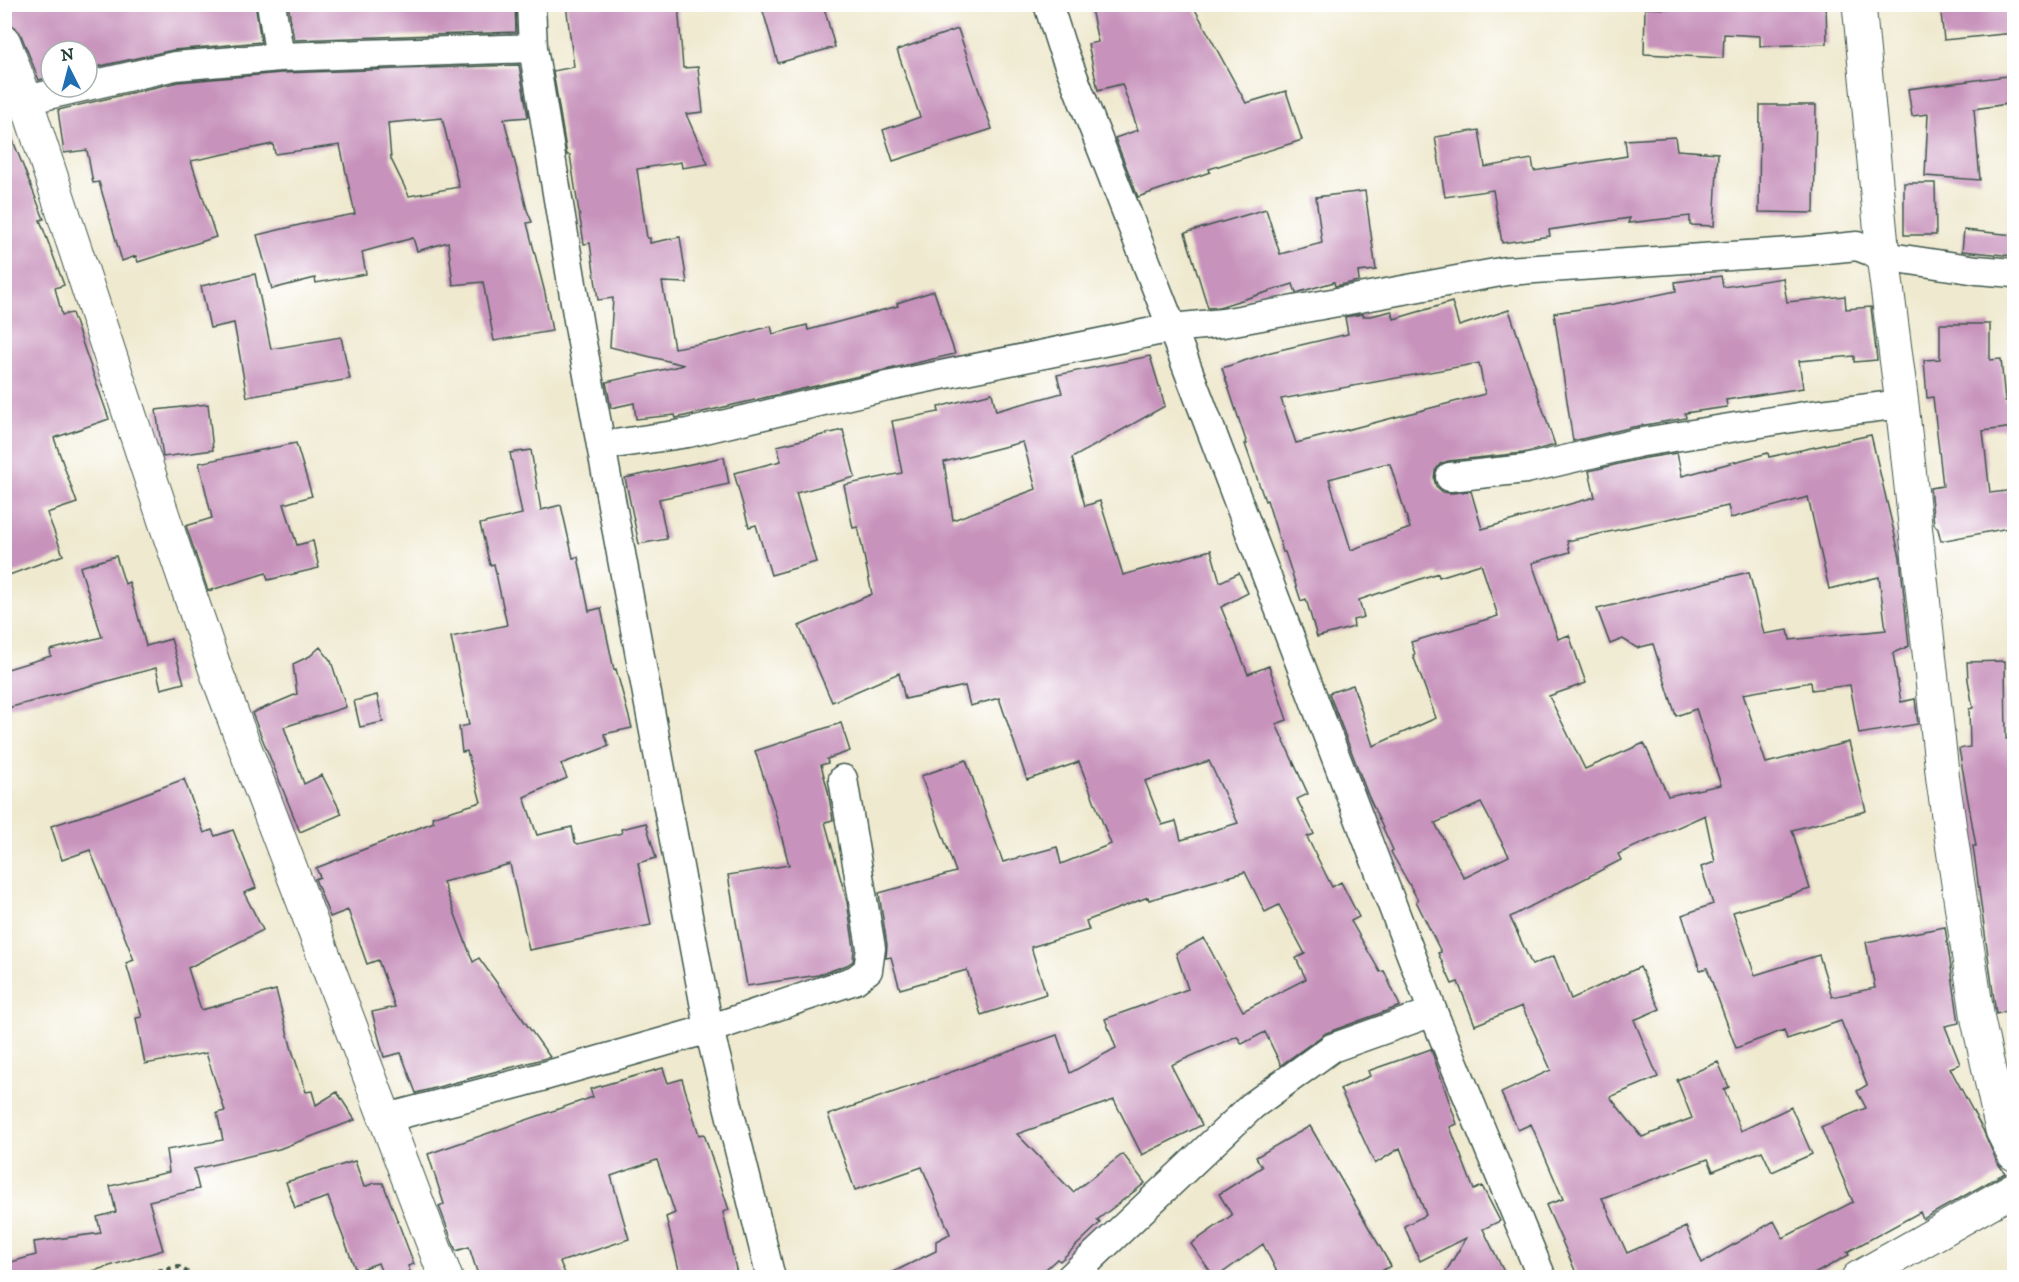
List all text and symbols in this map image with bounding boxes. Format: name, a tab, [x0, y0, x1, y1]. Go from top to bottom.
north arrow	[39, 39, 99, 99]
text: N	[60, 44, 75, 66]

